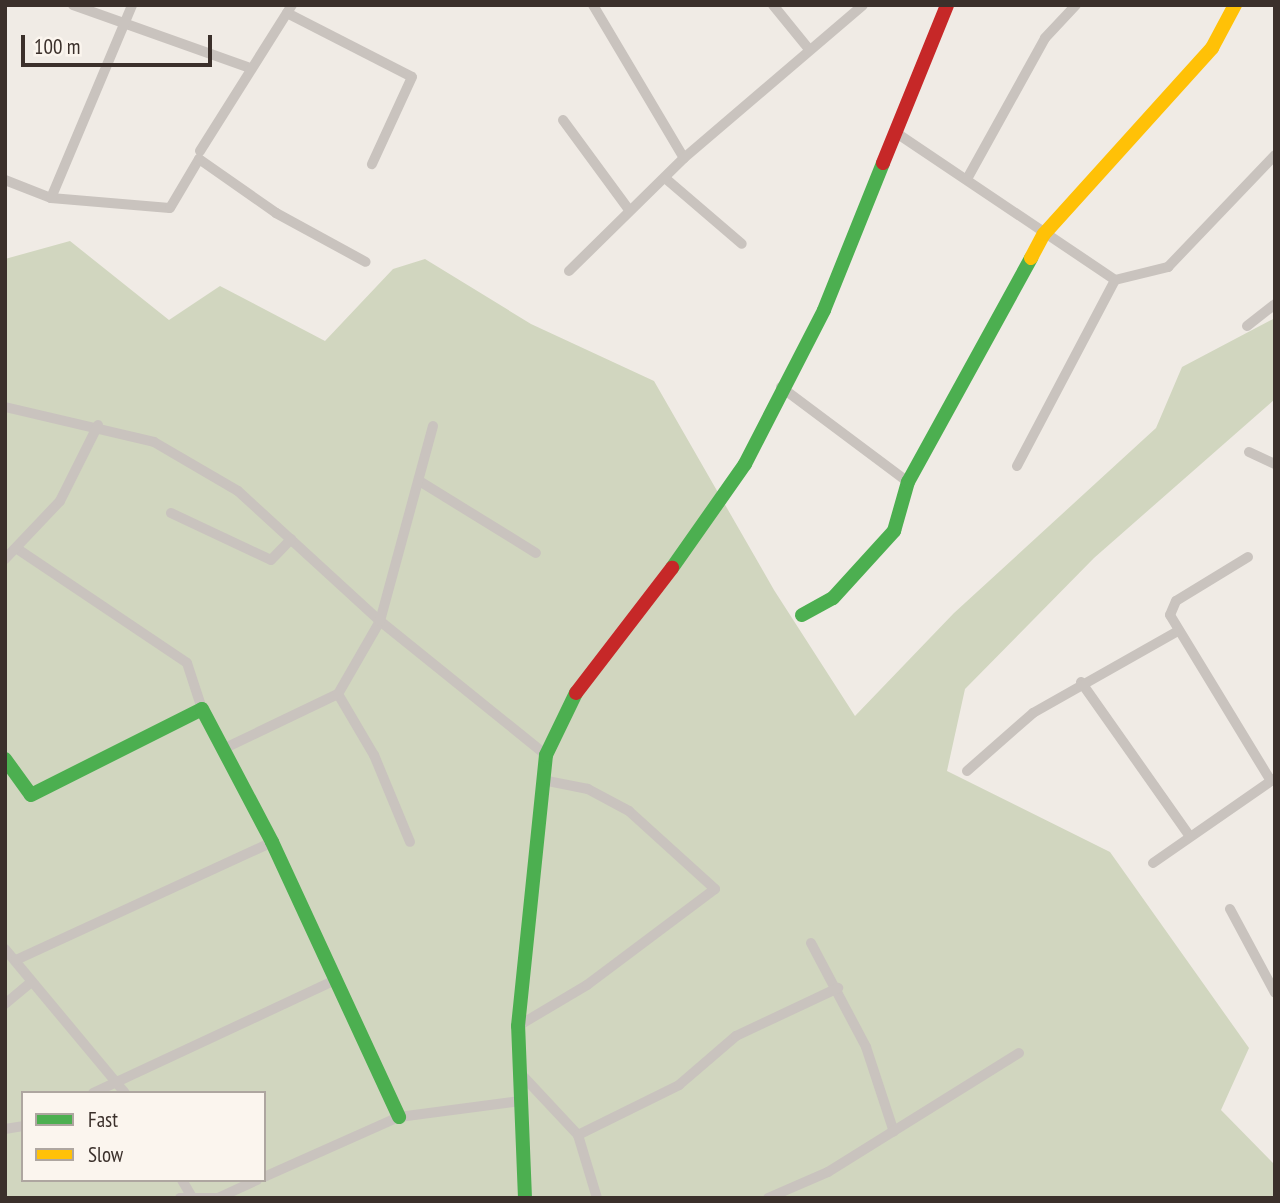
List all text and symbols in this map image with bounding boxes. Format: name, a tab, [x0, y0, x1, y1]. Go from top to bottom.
scale bar	[24, 21, 215, 65]
text: 100 m	[34, 33, 80, 60]
legend	[21, 1091, 266, 1182]
text: Fast	[88, 1106, 118, 1133]
text: Slow	[88, 1141, 123, 1168]

